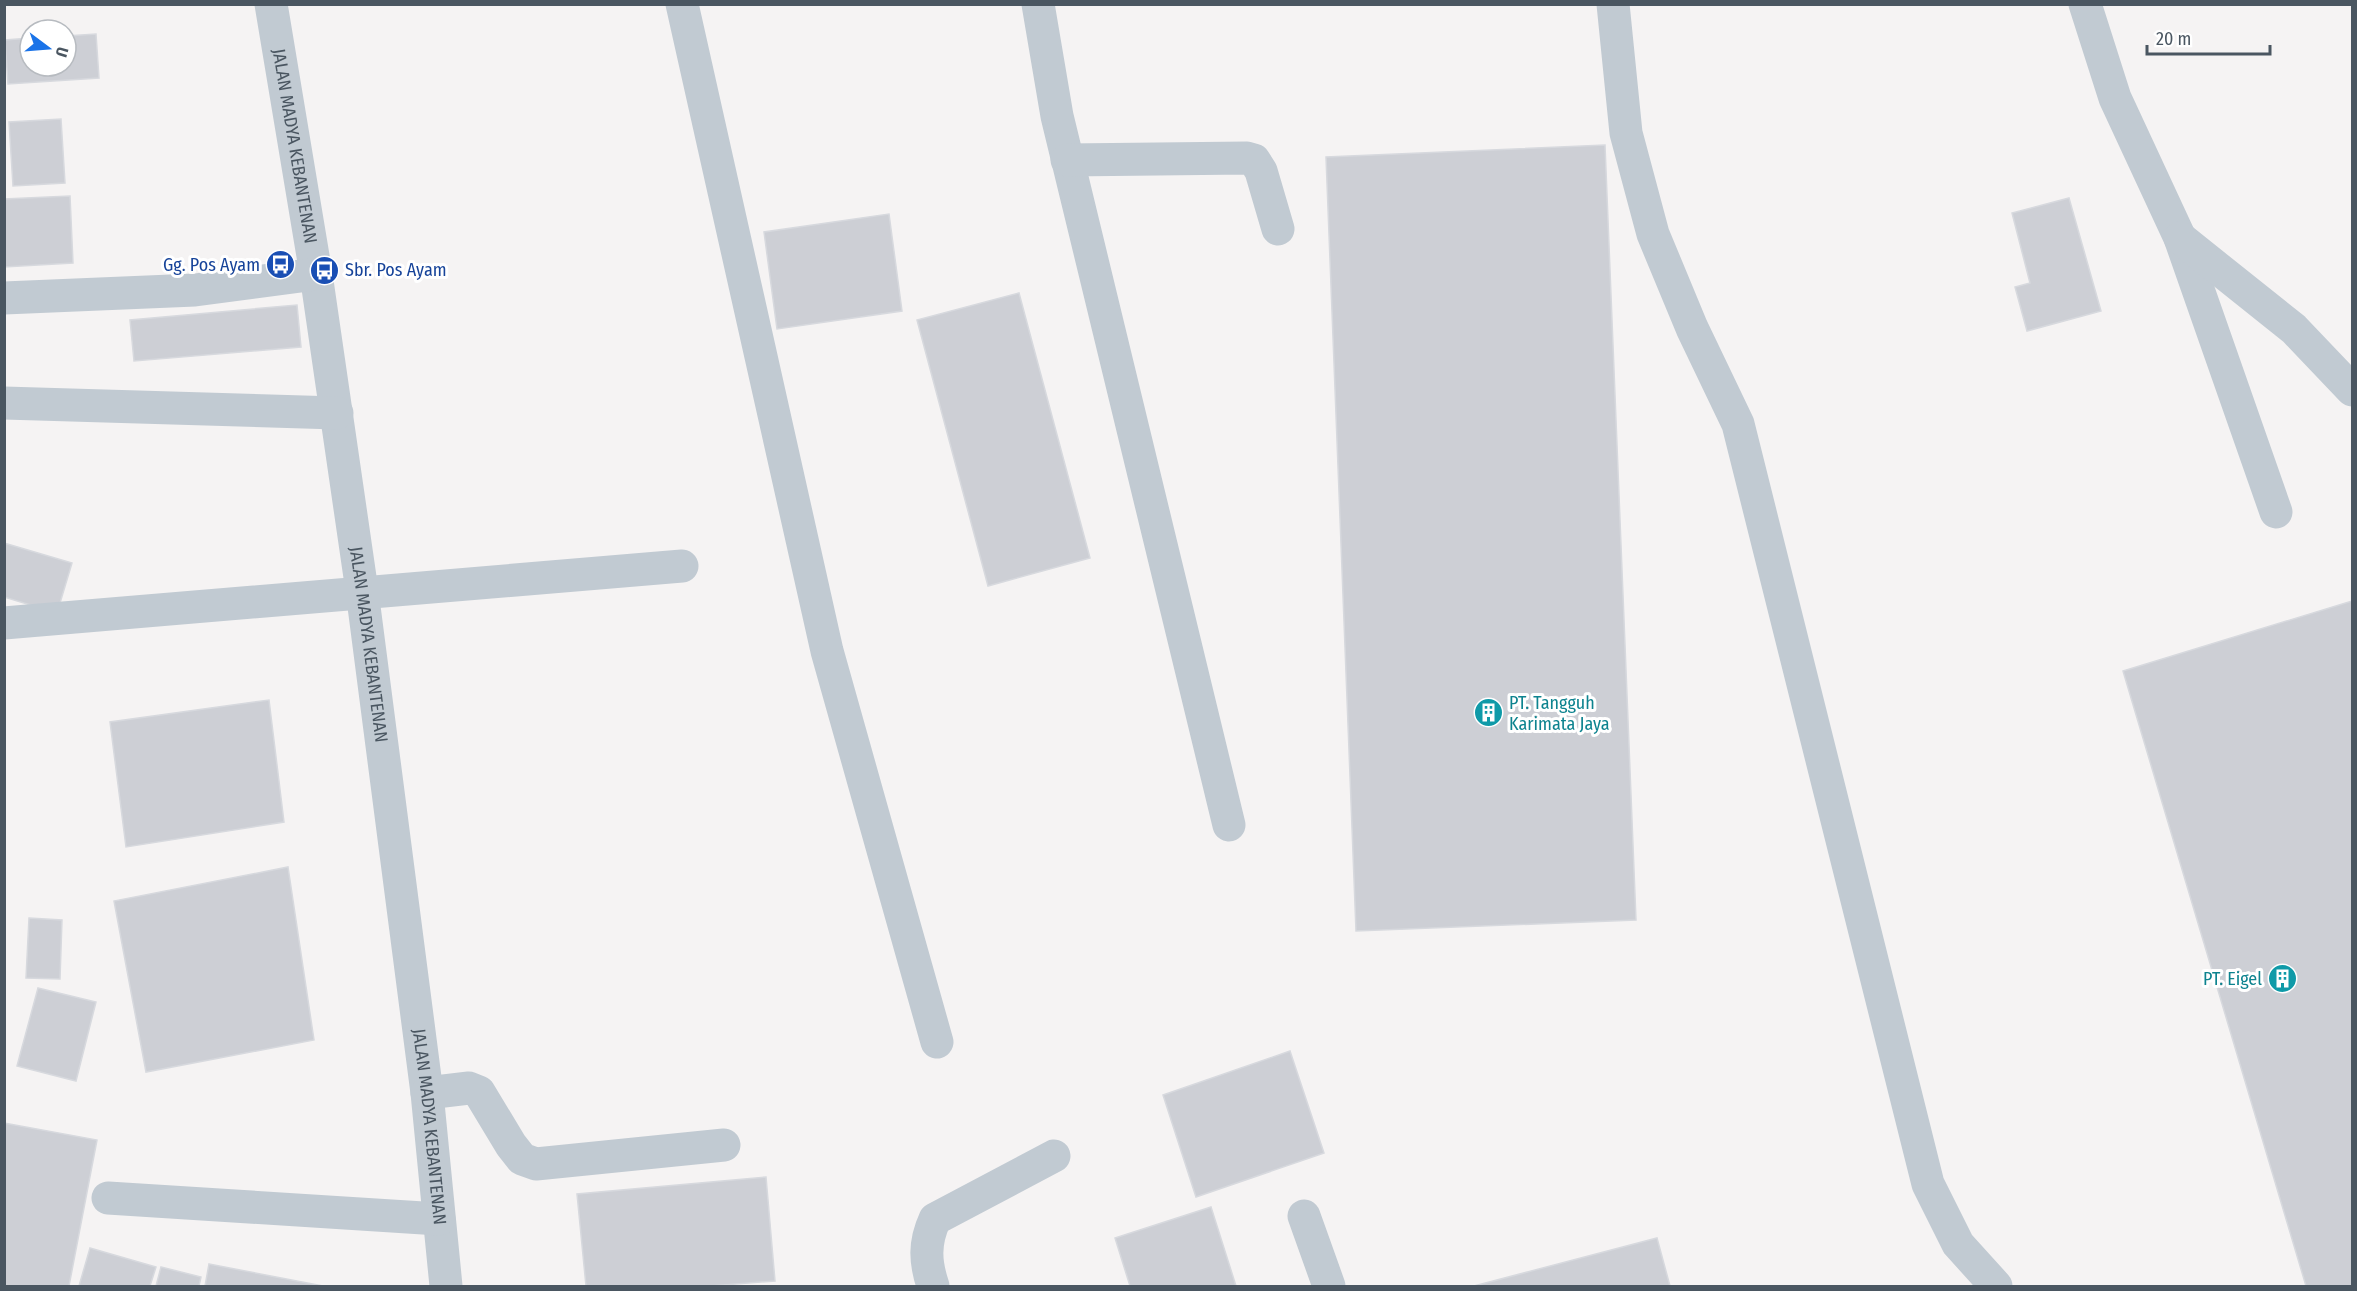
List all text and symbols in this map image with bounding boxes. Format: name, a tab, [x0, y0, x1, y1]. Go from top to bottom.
north arrow	[18, 18, 78, 78]
scale bar	[2147, 18, 2270, 56]
text: 20 m	[2156, 28, 2191, 50]
text: U	[52, 45, 72, 59]
street label: JALAN MADYA KEBANTENAN	[268, 47, 322, 245]
bus stop icon: Gg. Pos Ayam	[265, 249, 297, 281]
place label: Gg. Pos Ayam	[163, 254, 260, 276]
bus stop icon: Sbr. Pos Ayam	[308, 254, 340, 286]
place label: Sbr. Pos Ayam	[345, 259, 447, 281]
street label: JALAN MADYA KEBANTENAN	[345, 545, 393, 744]
place label: PT. Tangguh Karimata Jaya	[1509, 692, 1610, 735]
building icon: PT. Tangguh Karimata Jaya	[1472, 697, 1504, 729]
building icon: PT. Eigel	[2267, 963, 2299, 995]
place label: PT. Eigel	[2203, 968, 2262, 990]
street label: JALAN MADYA KEBANTENAN	[408, 1027, 451, 1226]

